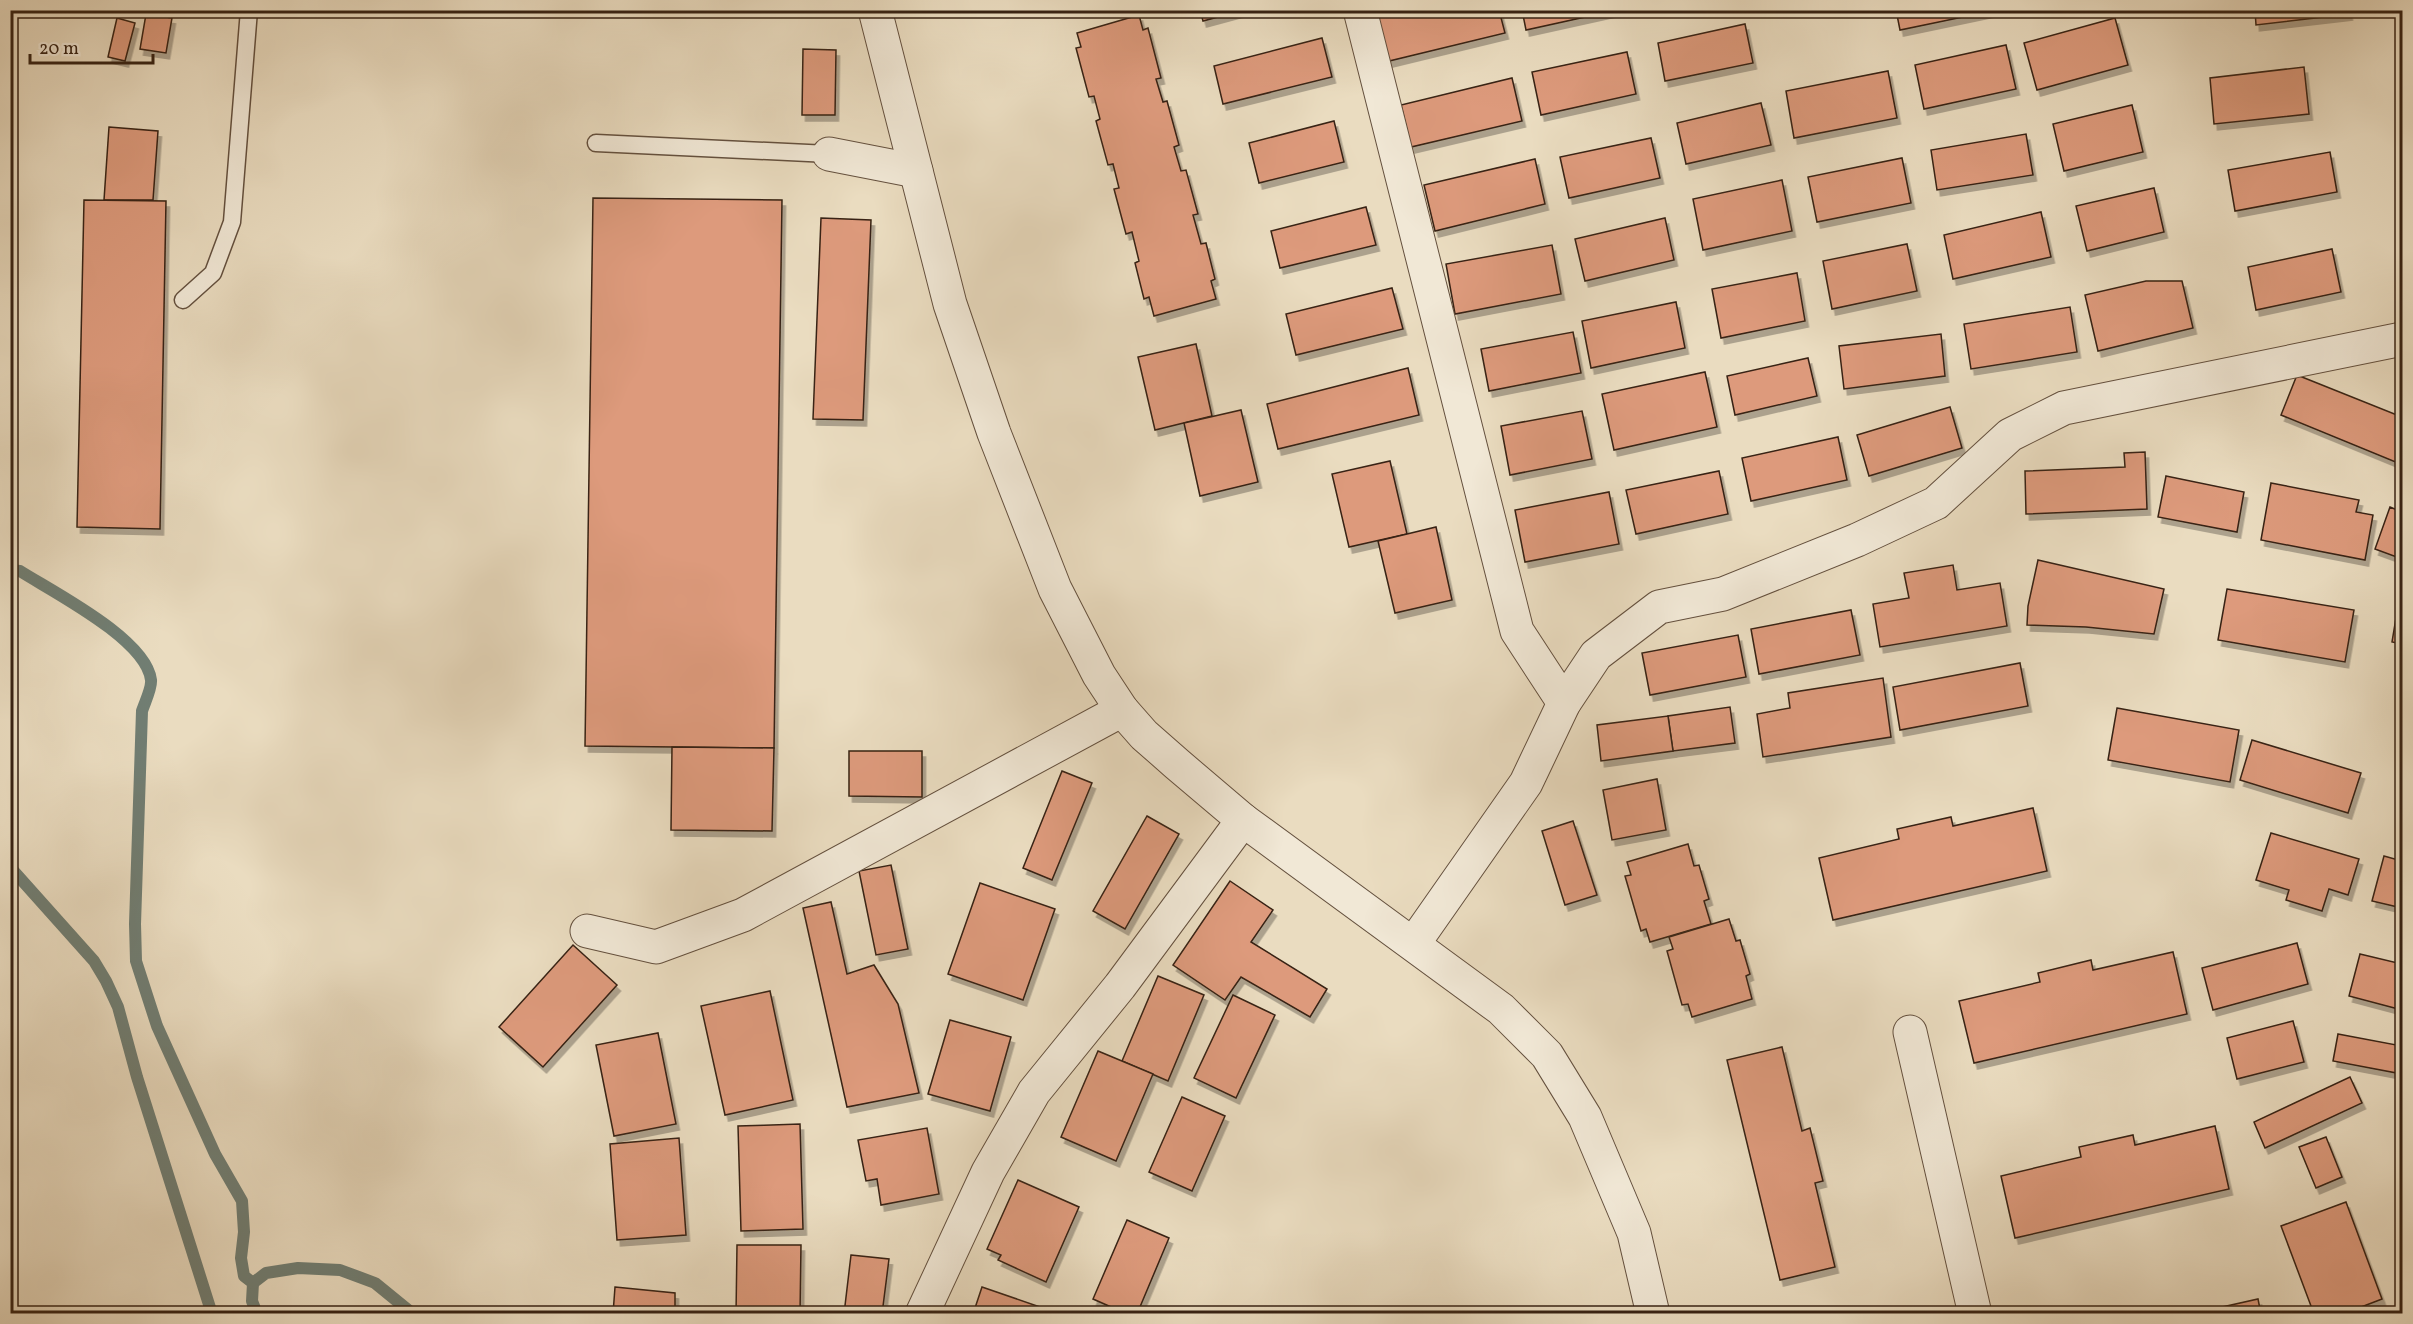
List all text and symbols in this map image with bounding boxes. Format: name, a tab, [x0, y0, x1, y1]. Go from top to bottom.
scale bar	[30, 27, 153, 65]
text: 20 m	[39, 37, 79, 62]

